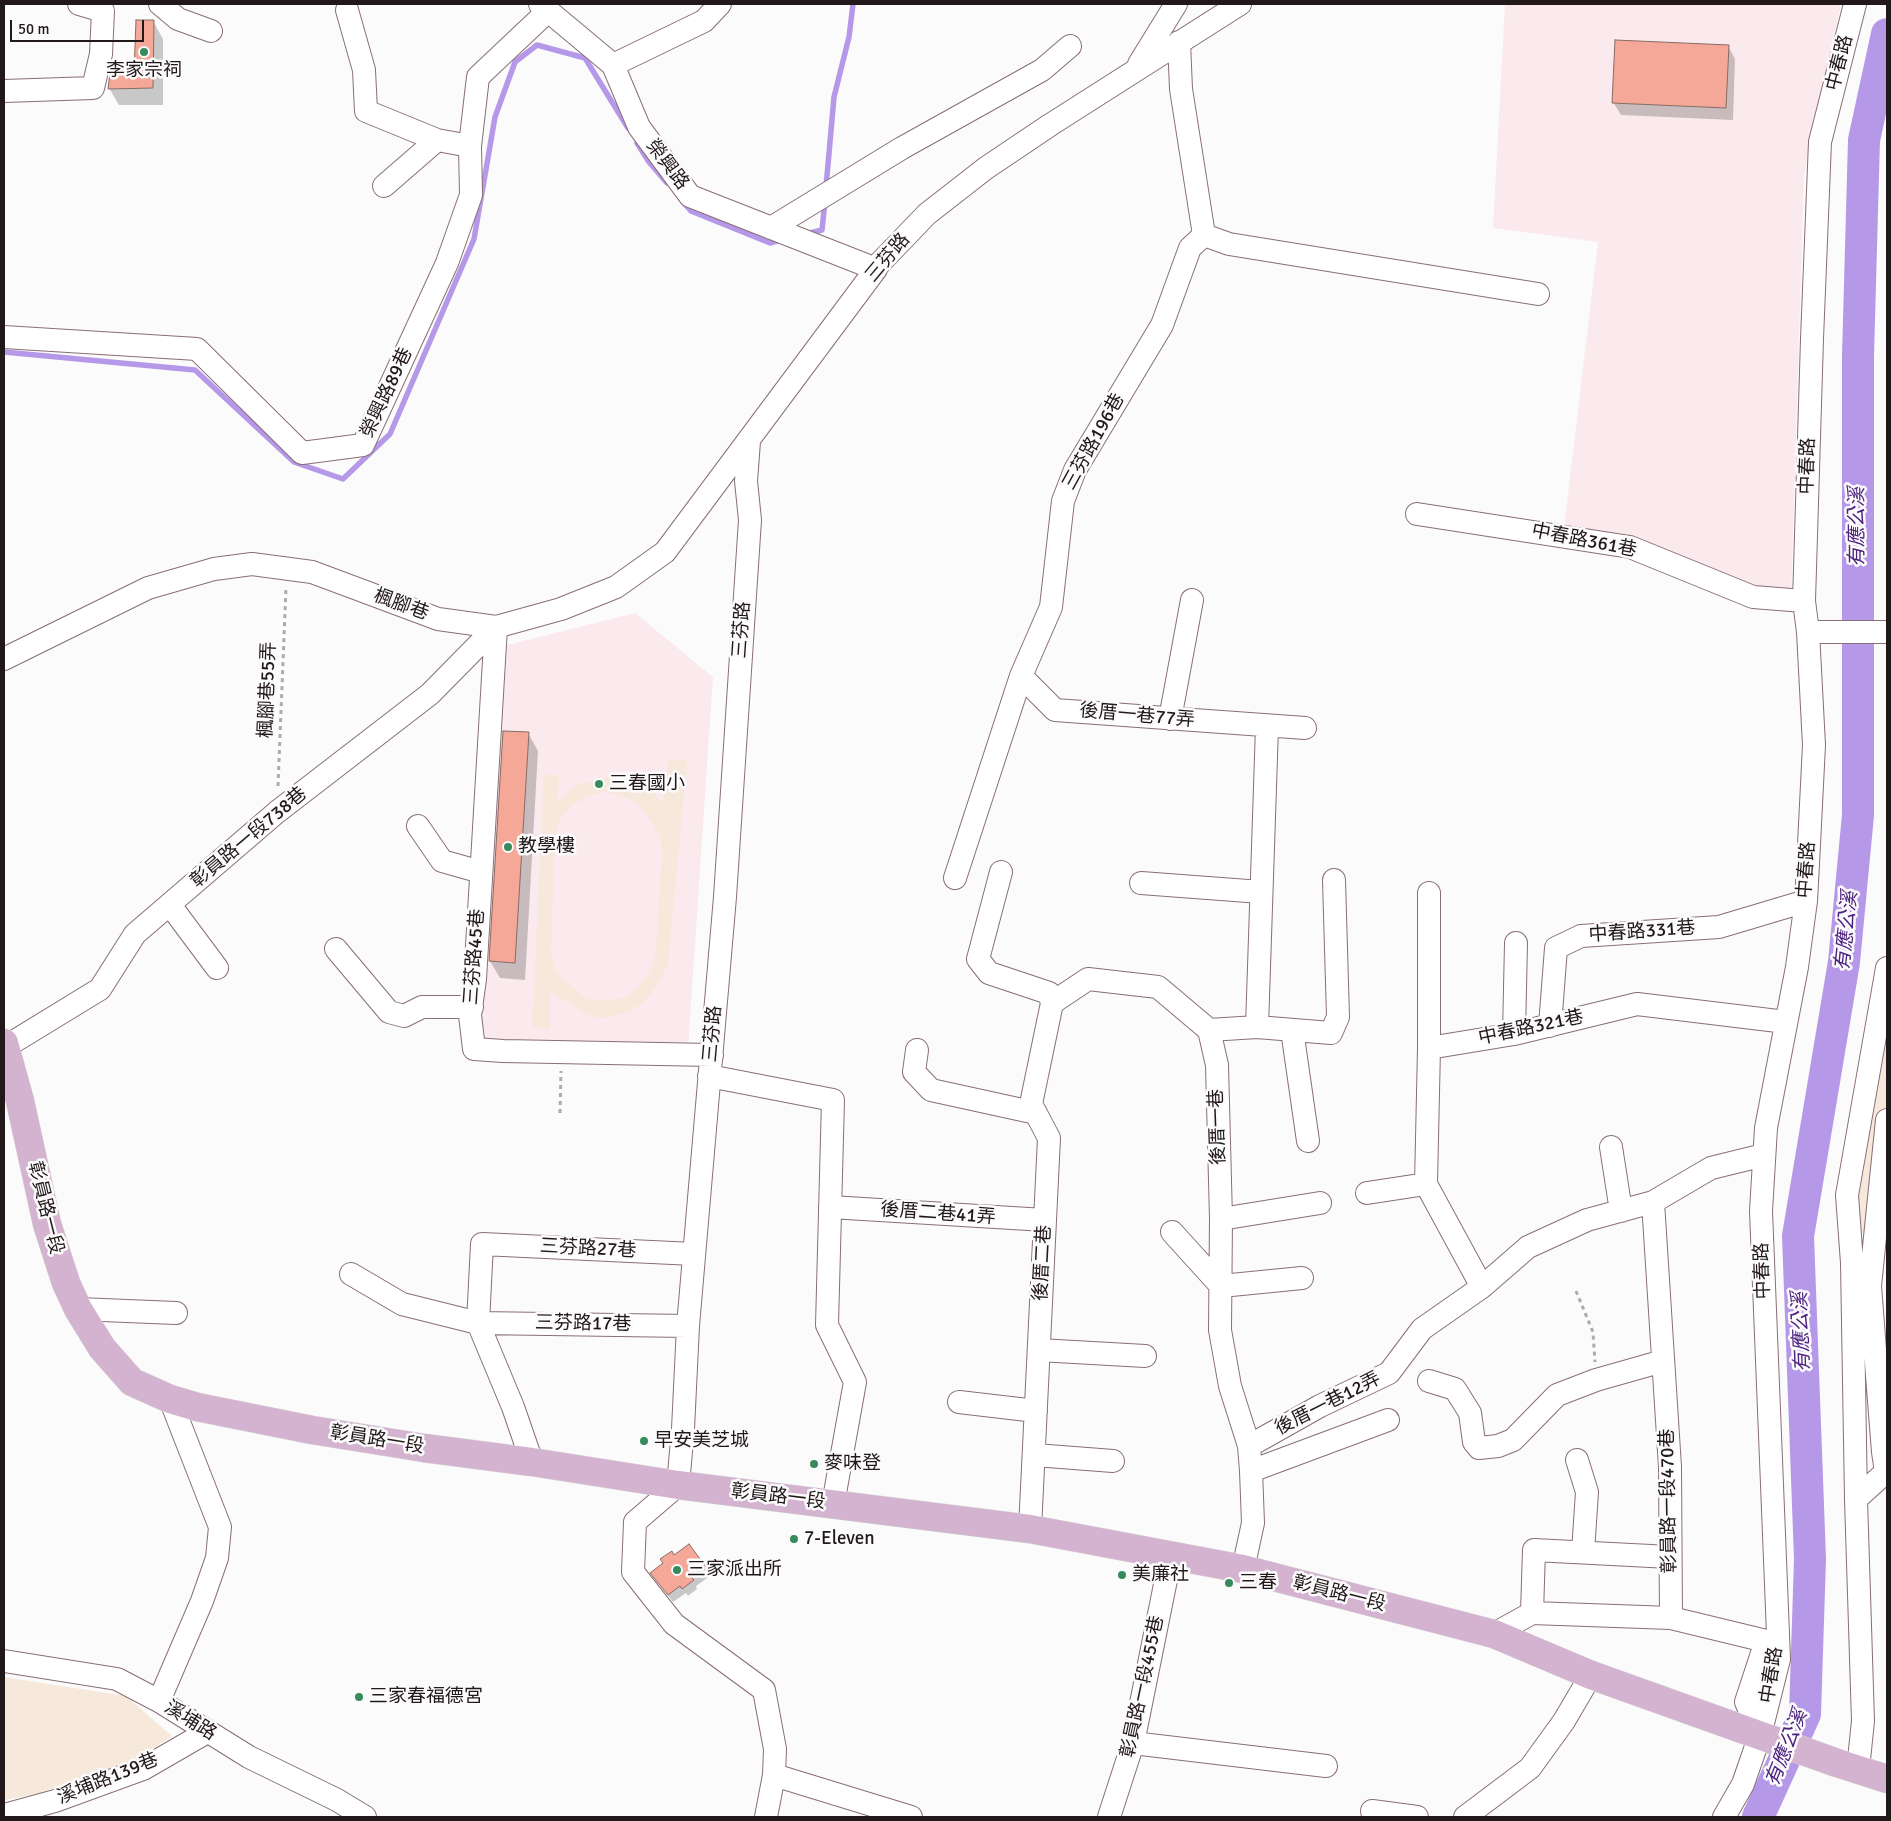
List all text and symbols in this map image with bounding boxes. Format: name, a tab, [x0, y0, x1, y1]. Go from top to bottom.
scale bar	[12, 10, 146, 42]
text: 50 m	[18, 20, 49, 38]
street label: 中春路	[1822, 33, 1858, 93]
marker: 李家宗祠	[138, 46, 150, 58]
place label: 李家宗祠	[106, 60, 182, 82]
street label: 榮興路	[641, 135, 693, 195]
street label: 三芬路	[861, 229, 915, 287]
street label: 榮興路89巷	[356, 344, 418, 442]
street label: 三芬路196巷	[1058, 390, 1130, 494]
street label: 中春路	[1796, 437, 1820, 495]
water label: 有應公溪	[1846, 487, 1870, 567]
street label: 中春路361巷	[1529, 520, 1639, 562]
street label: 楓腳巷	[370, 585, 432, 625]
street label: 三芬路	[729, 601, 755, 659]
street label: 楓腳巷55弄	[255, 641, 281, 739]
street label: 後厝一巷77弄	[1078, 700, 1196, 732]
place label: 三春國小	[609, 773, 685, 795]
marker: 三春國小	[593, 778, 605, 790]
street label: 彰員路一段738巷	[186, 783, 312, 893]
place label: 教學樓	[518, 836, 575, 858]
marker: 教學樓	[502, 841, 514, 853]
street label: 中春路	[1794, 841, 1820, 899]
water label: 有應公溪	[1831, 890, 1863, 972]
street label: 三芬路45巷	[460, 908, 490, 1006]
street label: 中春路331巷	[1588, 917, 1696, 947]
street label: 三芬路	[699, 1005, 727, 1063]
street label: 中春路321巷	[1476, 1006, 1586, 1050]
street label: 後厝一巷	[1205, 1089, 1231, 1165]
street label: 彰員路一段	[22, 1159, 68, 1257]
street label: 後厝二巷41弄	[880, 1199, 996, 1229]
street label: 後厝二巷	[1030, 1224, 1056, 1302]
street label: 三芬路27巷	[539, 1235, 637, 1263]
street label: 中春路	[1751, 1242, 1775, 1300]
water label: 有應公溪	[1789, 1292, 1815, 1372]
street label: 三芬路17巷	[535, 1312, 631, 1336]
street label: 後厝一巷12弄	[1271, 1368, 1385, 1440]
street label: 彰員路一段	[328, 1421, 426, 1459]
street label: 彰員路一段470巷	[1656, 1428, 1682, 1574]
place label: 早安美芝城	[654, 1430, 749, 1452]
marker: 早安美芝城	[638, 1435, 650, 1447]
place label: 麥味登	[824, 1453, 881, 1475]
marker: 麥味登	[808, 1458, 820, 1470]
street label: 彰員路一段	[729, 1480, 827, 1514]
place label: 7-Eleven	[804, 1528, 875, 1550]
marker: 7-Eleven	[788, 1533, 800, 1545]
place label: 三家派出所	[687, 1559, 782, 1581]
marker: 三家派出所	[671, 1564, 683, 1576]
place label: 美廉社	[1132, 1564, 1189, 1586]
marker: 美廉社	[1116, 1569, 1128, 1581]
street label: 彰員路一段	[1290, 1571, 1388, 1617]
place label: 三春	[1239, 1572, 1277, 1594]
marker: 三春	[1223, 1577, 1235, 1589]
street label: 彰員路一段455巷	[1117, 1614, 1169, 1760]
street label: 中春路	[1756, 1645, 1788, 1705]
place label: 三家春福德宮	[369, 1686, 483, 1708]
marker: 三家春福德宮	[353, 1691, 365, 1703]
street label: 溪埔路	[160, 1696, 220, 1746]
water label: 有應公溪	[1761, 1706, 1813, 1790]
street label: 溪埔路139巷	[54, 1748, 162, 1810]

